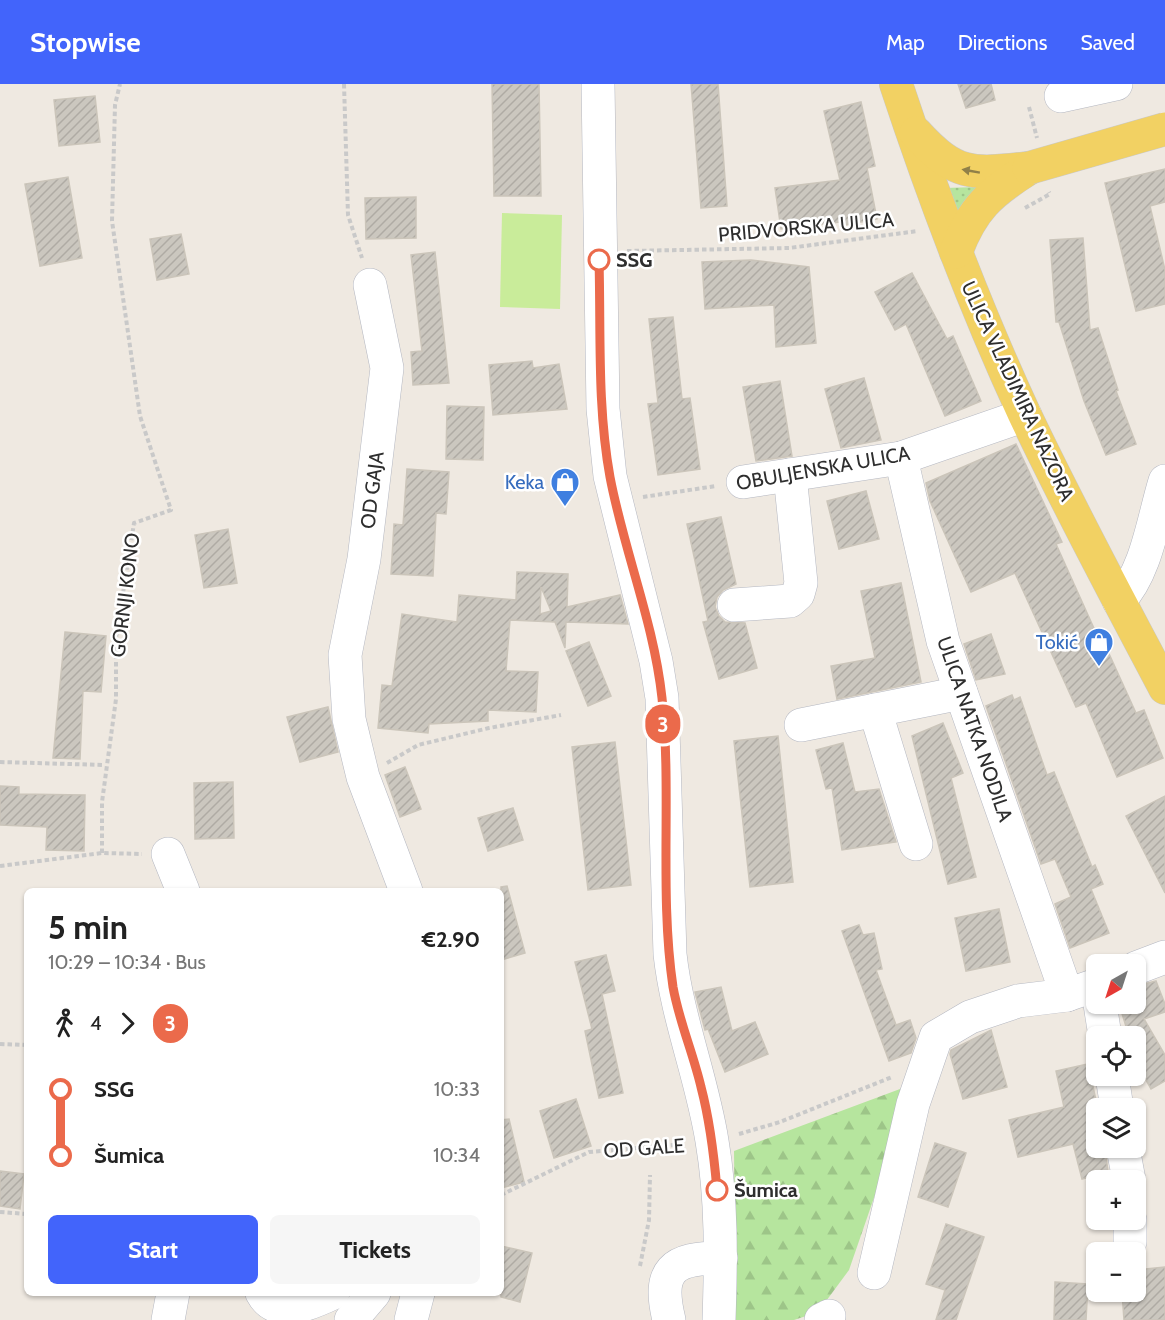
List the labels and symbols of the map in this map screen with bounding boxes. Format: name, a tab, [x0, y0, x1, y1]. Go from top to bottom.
one-way arrow	[961, 166, 980, 175]
street label: PRIDVORSKA ULICA	[717, 207, 896, 247]
place label: SSG	[616, 248, 652, 272]
marker: SSG	[588, 249, 610, 271]
street label: ULICA VLADIMIRA NAZORA	[956, 277, 1080, 505]
street label: OBULJENSKA ULICA	[734, 441, 912, 495]
street label: OD GAJA	[355, 449, 389, 530]
shop icon: Keka	[549, 466, 581, 508]
place label: Keka	[505, 470, 544, 494]
street label: GORNJI KONO	[105, 531, 145, 659]
shop icon: Tokić	[1083, 626, 1115, 668]
place label: Tokić	[1036, 630, 1078, 654]
street label: ULICA NATKA NODILA	[932, 633, 1018, 825]
line badge: 3	[644, 704, 682, 744]
north arrow	[1086, 954, 1146, 1014]
street label: OD GALE	[603, 1133, 685, 1163]
place label: Šumica	[734, 1178, 798, 1202]
marker: Šumica	[706, 1179, 728, 1201]

